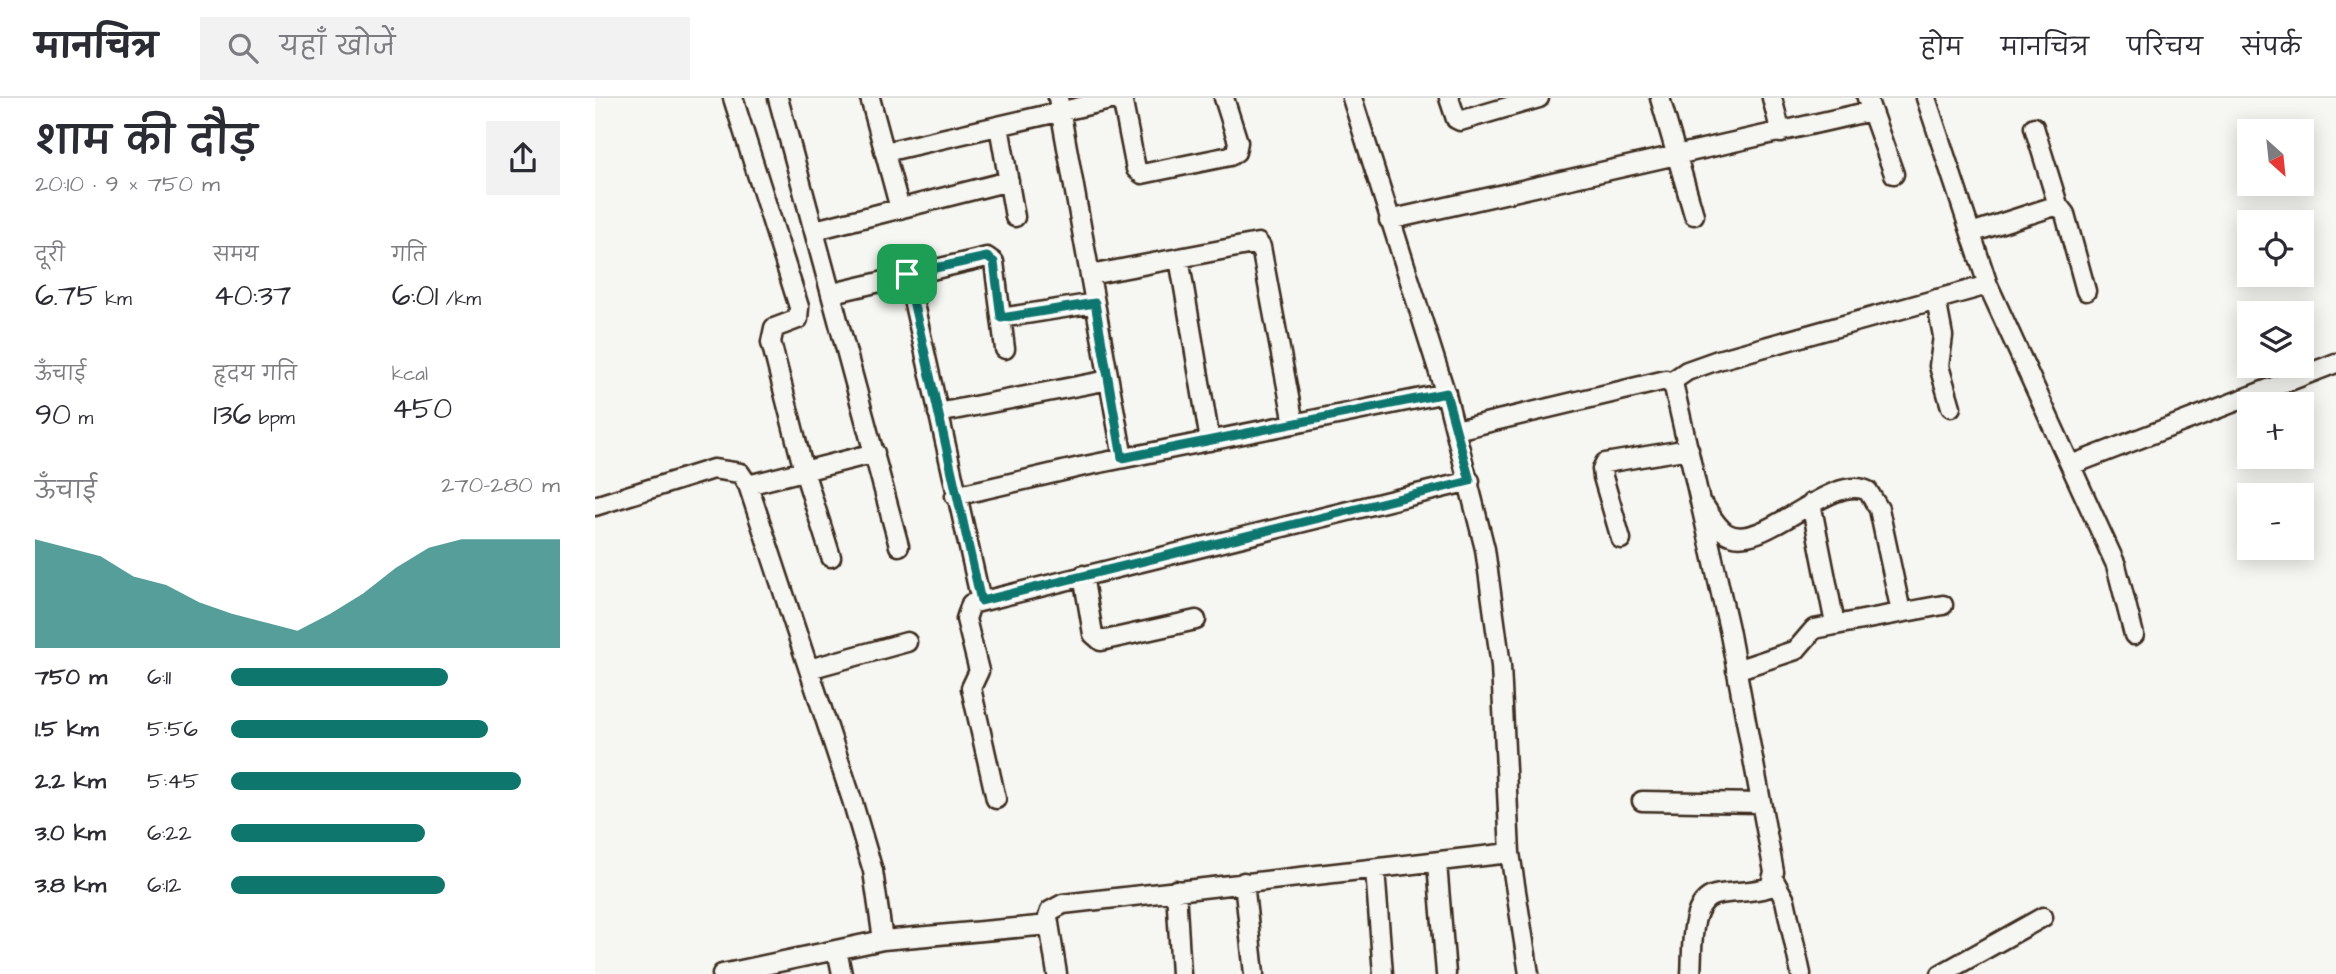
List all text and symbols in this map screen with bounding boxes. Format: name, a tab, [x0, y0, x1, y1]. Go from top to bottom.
search box	[200, 17, 690, 80]
text: मानचित्र	[35, 24, 158, 70]
icon: search	[224, 29, 262, 67]
text: यहाँ खोजें	[280, 29, 395, 65]
text: होम	[1920, 31, 1963, 65]
text: मानचित्र	[2001, 31, 2089, 65]
text: परिचय	[2127, 31, 2203, 65]
text: संपर्क	[2241, 31, 2301, 65]
text: शाम की दौड़	[35, 116, 257, 168]
north arrow	[2237, 119, 2313, 196]
map controls	[2237, 119, 2314, 560]
button: share	[486, 121, 560, 195]
text: 20:10 · 9 × 750 m	[35, 168, 220, 200]
button: locate	[2237, 210, 2314, 287]
text: दूरी	[35, 242, 65, 269]
text: समय	[213, 242, 259, 269]
text: गति	[392, 242, 426, 269]
pin	[877, 244, 937, 304]
icon: arrive	[888, 255, 926, 293]
text: 6.75	[35, 275, 98, 317]
text: 40:37	[213, 275, 291, 317]
text: 6:01	[392, 275, 438, 317]
text: km	[98, 286, 132, 313]
text: /km	[438, 286, 481, 313]
button: layers	[2237, 301, 2314, 378]
text: ऊँचाई	[35, 361, 86, 388]
text: हृदय गति	[213, 361, 297, 388]
text: kcal	[392, 361, 428, 388]
text: 450	[392, 388, 452, 430]
button: +	[2237, 392, 2314, 469]
text: 90	[35, 394, 71, 436]
text: 136	[213, 394, 251, 436]
text: m	[71, 405, 93, 432]
text: bpm	[251, 405, 295, 432]
text: 270–280 m	[441, 469, 560, 501]
text: ऊँचाई	[35, 475, 97, 507]
button: −	[2237, 483, 2314, 560]
text: 750 m	[35, 661, 107, 693]
text: 6:11	[147, 661, 171, 693]
text: 1.5 km	[35, 713, 99, 745]
text: 5:56	[147, 713, 198, 745]
text: 2.2 km	[35, 765, 106, 797]
text: 5:45	[147, 765, 199, 797]
text: 3.0 km	[35, 817, 106, 849]
text: 6:22	[147, 817, 192, 849]
text: 3.8 km	[35, 869, 106, 901]
text: 6:12	[147, 869, 181, 901]

